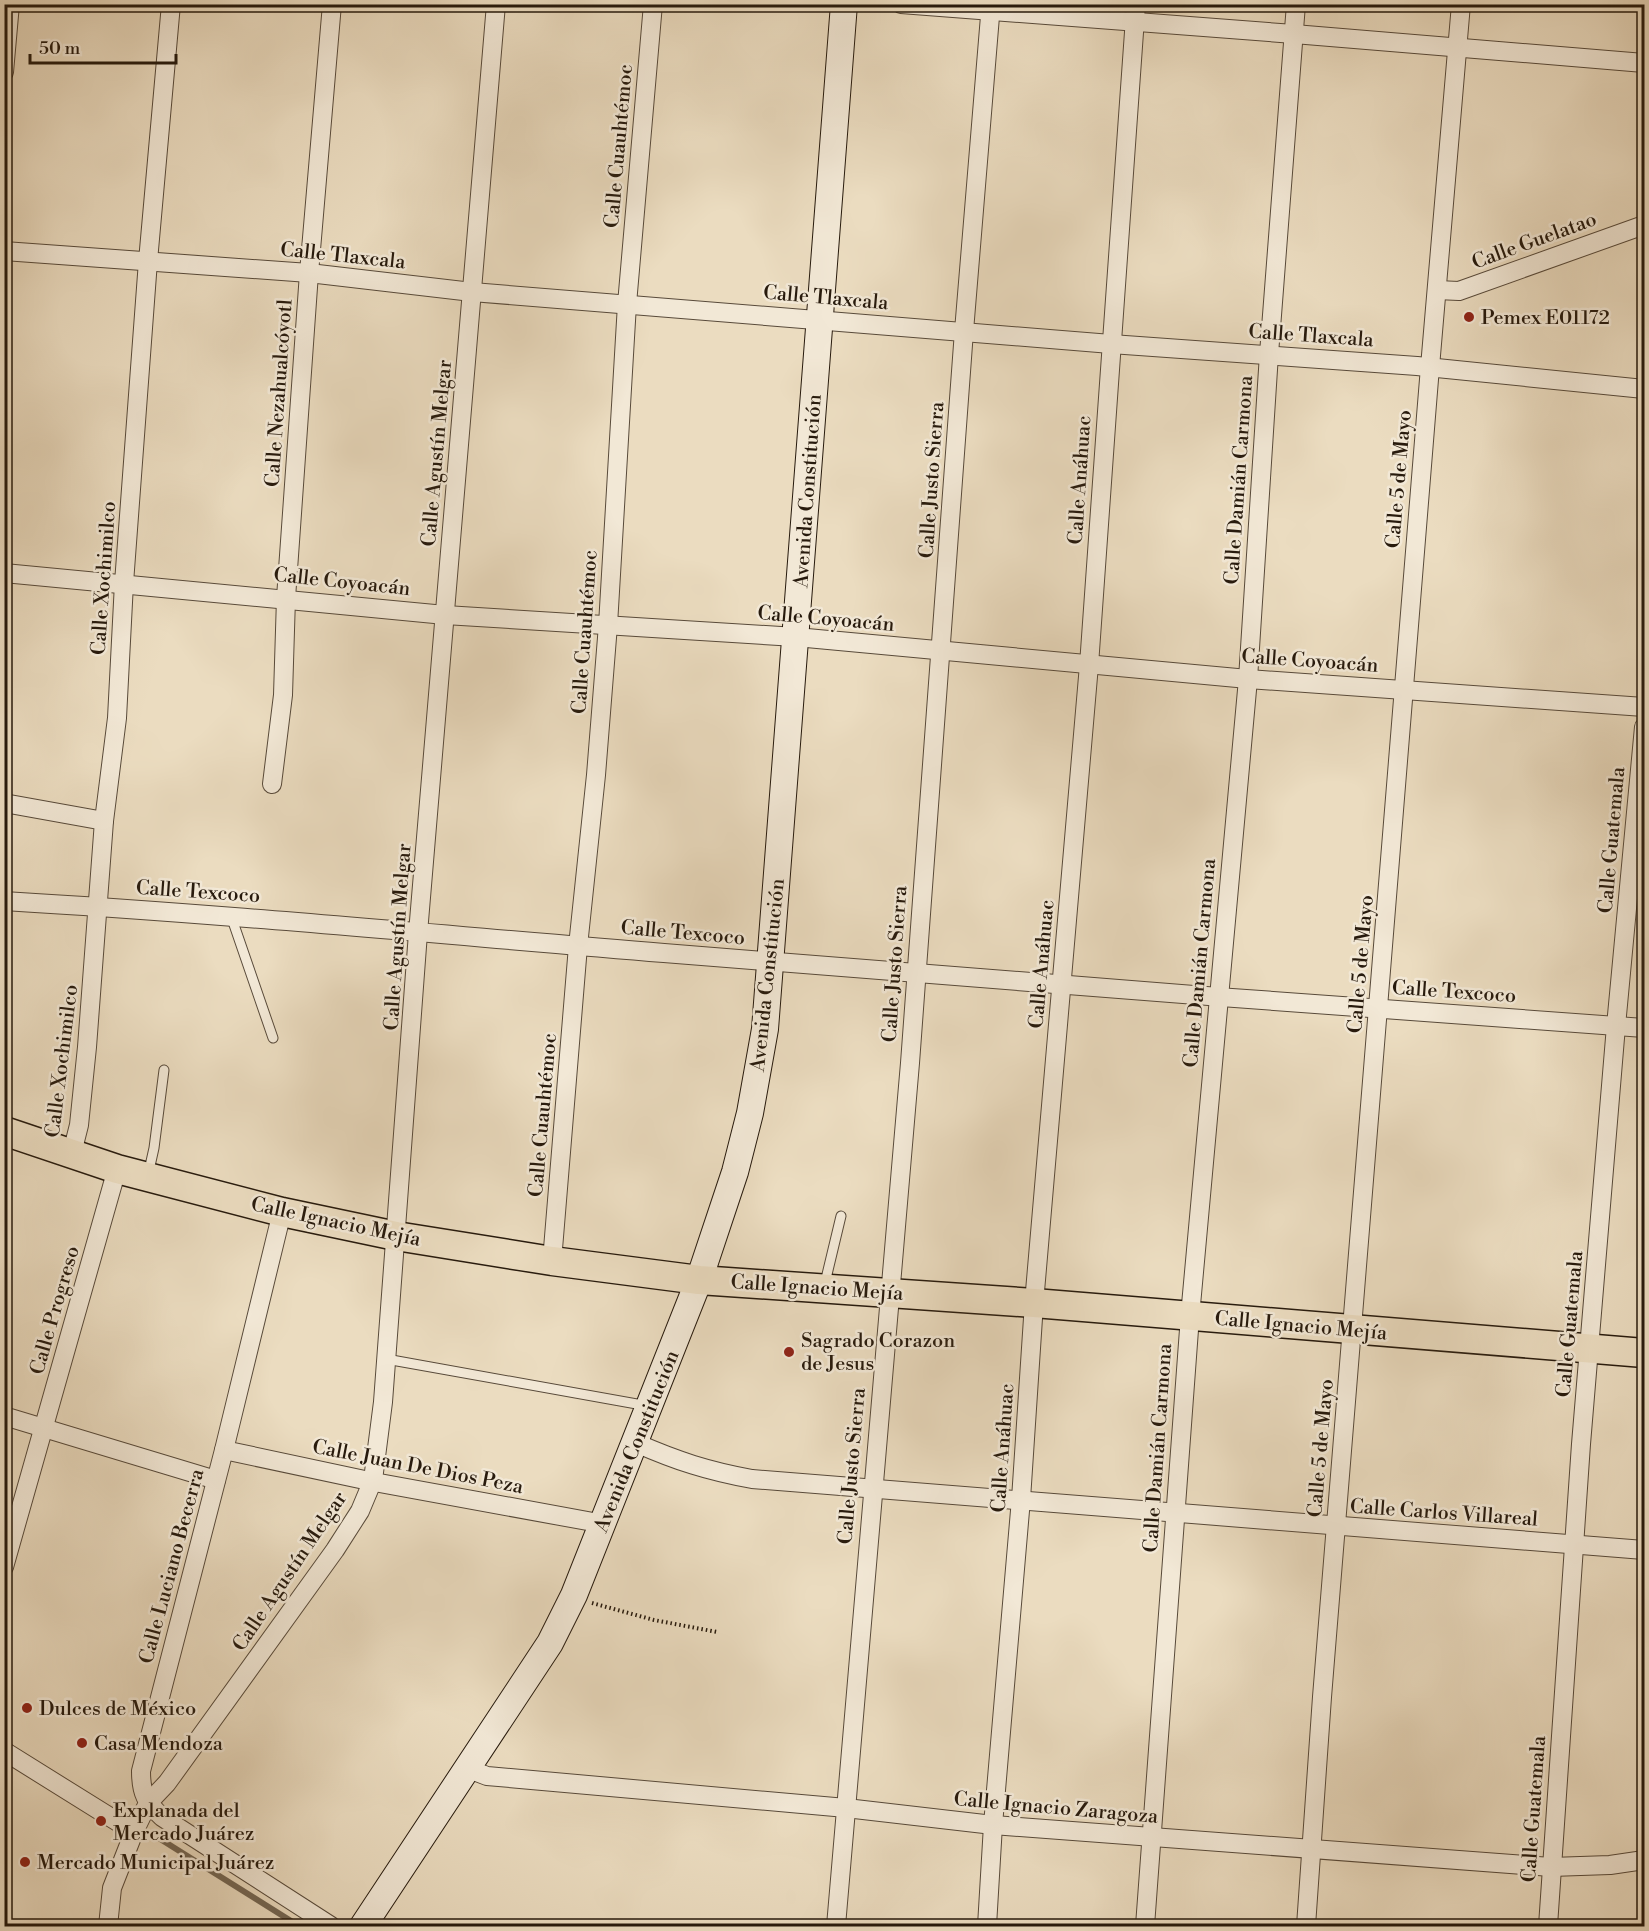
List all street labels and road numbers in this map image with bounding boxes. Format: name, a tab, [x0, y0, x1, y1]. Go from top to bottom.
street label: Calle Cuauhtémoc	[600, 63, 639, 229]
street label: Calle Guelatao	[1469, 207, 1600, 276]
street label: Calle Tlaxcala	[279, 237, 407, 276]
street label: Calle Tlaxcala	[762, 281, 890, 316]
street label: Calle Nezahualcóyotl	[260, 298, 299, 488]
street label: Calle Tlaxcala	[1247, 320, 1375, 353]
street label: Calle Agustín Melgar	[417, 358, 458, 548]
street label: Calle Damián Carmona	[1220, 374, 1259, 586]
street label: Avenida Constitución	[789, 393, 828, 590]
street label: Calle Justo Sierra	[915, 400, 950, 559]
street label: Calle 5 de Mayo	[1381, 409, 1418, 549]
street label: Calle Anáhuac	[1064, 415, 1097, 545]
street label: Calle Xochimilco	[87, 500, 122, 656]
street label: Calle Cuauhtémoc	[567, 549, 604, 715]
street label: Calle Coyoacán	[272, 563, 412, 602]
street label: Calle Coyoacán	[756, 601, 895, 638]
street label: Calle Coyoacán	[1241, 644, 1379, 679]
street label: Calle Guatemala	[1594, 765, 1631, 914]
street label: Calle Agustín Melgar	[379, 842, 418, 1031]
street label: Calle Damián Carmona	[1179, 857, 1222, 1069]
street label: Calle Texcoco	[135, 876, 261, 909]
street label: Avenida Constitución	[746, 877, 791, 1074]
street label: Calle Justo Sierra	[878, 884, 913, 1043]
street label: Calle 5 de Mayo	[1343, 894, 1380, 1034]
street label: Calle Anáhuac	[1024, 899, 1061, 1030]
street label: Calle Texcoco	[620, 916, 746, 951]
street label: Calle Texcoco	[1391, 976, 1517, 1009]
street label: Calle Xochimilco	[41, 983, 84, 1139]
street label: Calle Cuauhtémoc	[524, 1032, 563, 1198]
street label: Calle Ignacio Mejía	[248, 1192, 424, 1253]
street label: Calle Progreso	[25, 1243, 86, 1378]
street label: Calle Guatemala	[1552, 1249, 1589, 1398]
street label: Calle Ignacio Mejía	[730, 1270, 905, 1307]
street label: Calle Ignacio Mejía	[1214, 1307, 1389, 1347]
street label: Calle Damián Carmona	[1139, 1342, 1178, 1554]
street label: Avenida Constitución	[589, 1347, 685, 1537]
street label: Calle 5 de Mayo	[1303, 1378, 1340, 1518]
street label: Calle Anáhuac	[987, 1383, 1020, 1513]
street label: Calle Justo Sierra	[833, 1386, 872, 1545]
street label: Calle Juan De Dios Peza	[310, 1435, 526, 1500]
street label: Calle Luciano Becerra	[134, 1465, 211, 1667]
street label: Calle Agustín Melgar	[227, 1487, 353, 1657]
street label: Calle Carlos Villareal	[1349, 1494, 1539, 1533]
street label: Calle Guatemala	[1517, 1734, 1552, 1883]
street label: Calle Ignacio Zaragoza	[953, 1787, 1160, 1830]

